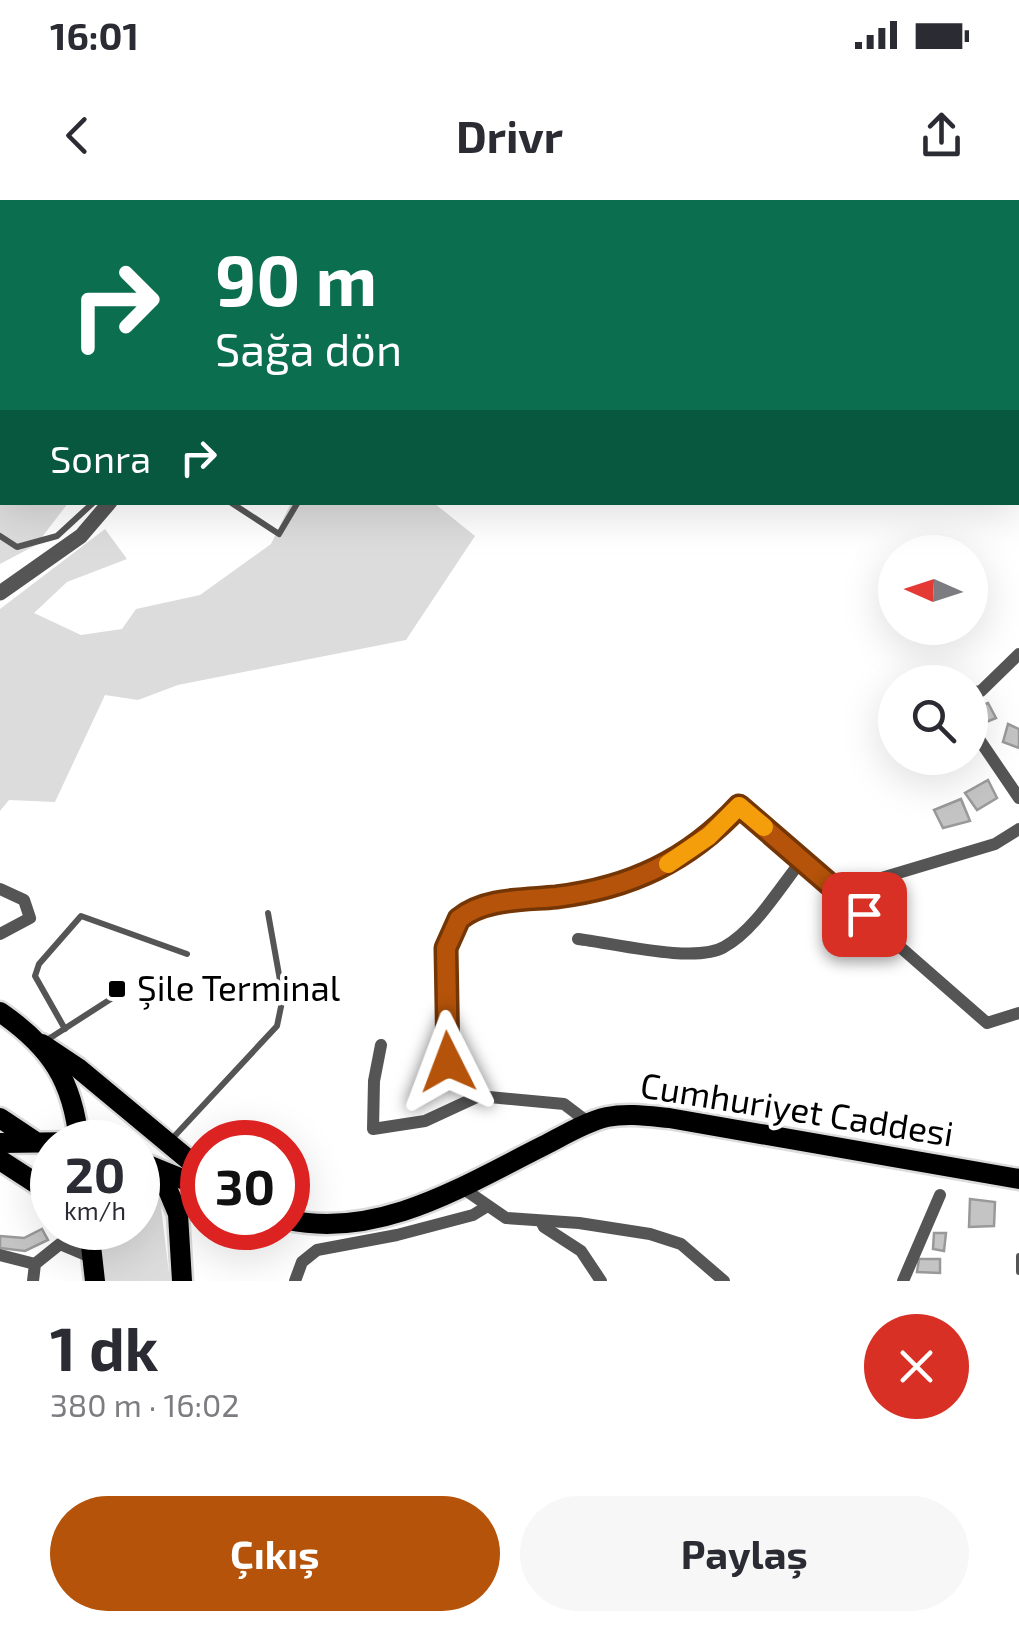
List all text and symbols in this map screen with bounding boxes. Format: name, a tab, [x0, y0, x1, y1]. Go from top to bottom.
text: 16:01	[50, 12, 139, 58]
icon: back	[50, 108, 105, 163]
text: Drivr	[456, 108, 563, 162]
icon: share	[914, 108, 969, 163]
text: 90 m	[215, 236, 377, 320]
icon: right	[50, 240, 180, 370]
text: Sağa dön	[215, 321, 402, 375]
icon: right	[171, 430, 226, 485]
text: Sonra	[50, 435, 151, 481]
north arrow	[878, 535, 988, 645]
map controls	[878, 535, 988, 775]
button: search	[878, 665, 988, 775]
pin	[822, 872, 907, 957]
icon: arrive	[837, 887, 892, 942]
place label: Şile Terminal	[137, 966, 341, 1010]
marker: Şile Terminal	[106, 978, 128, 1000]
position arrow	[396, 1010, 500, 1114]
street label: Cumhuriyet Caddesi	[638, 1063, 957, 1154]
speed limit sign: 30	[180, 1120, 310, 1250]
text: 20	[65, 1143, 125, 1203]
text: km/h	[64, 1195, 126, 1225]
text: 1 dk	[50, 1311, 158, 1383]
button: close	[864, 1314, 969, 1419]
text: 380 m · 16:02	[50, 1385, 239, 1423]
button: Çıkış	[50, 1496, 500, 1611]
button: Paylaş	[520, 1496, 969, 1611]

